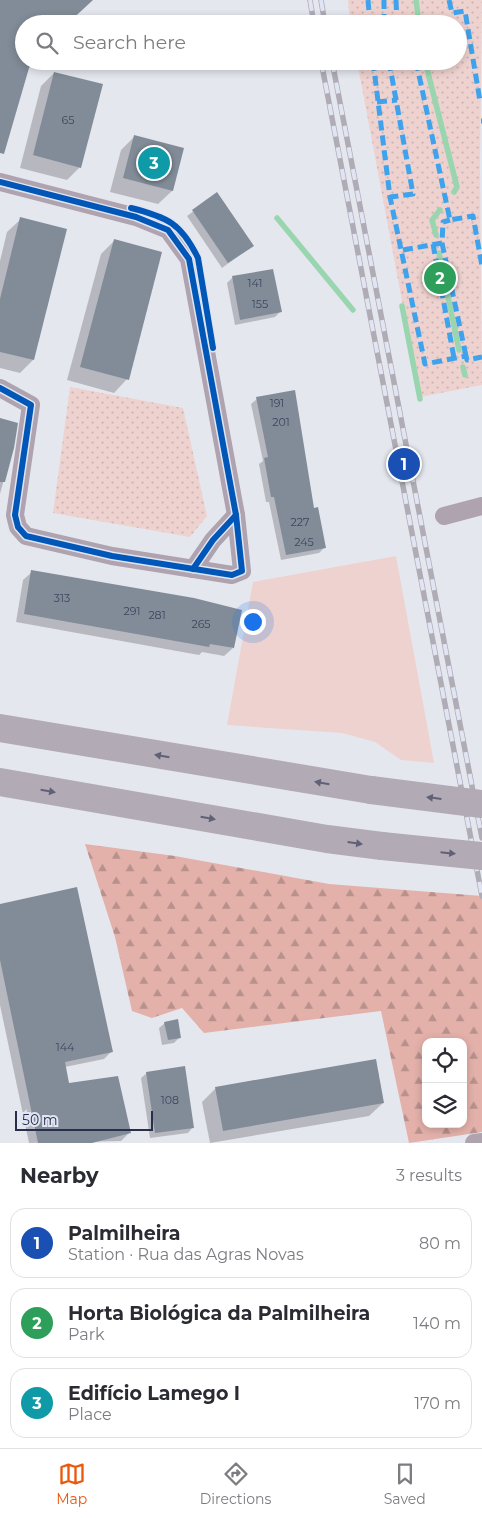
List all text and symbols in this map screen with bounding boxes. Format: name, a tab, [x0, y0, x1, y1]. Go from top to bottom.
search box	[15, 15, 467, 70]
icon: search	[33, 29, 61, 57]
text: Search here	[73, 31, 186, 54]
house number: 65	[62, 113, 74, 127]
pin: 3	[138, 144, 170, 182]
pin: 2	[424, 259, 456, 297]
house number: 141	[248, 276, 262, 290]
house number: 155	[252, 297, 268, 311]
house number: 191	[270, 396, 284, 410]
house number: 201	[272, 415, 290, 429]
pin: 1	[388, 445, 420, 483]
house number: 227	[291, 515, 309, 529]
house number: 245	[294, 535, 314, 549]
house number: 313	[54, 591, 70, 605]
house number: 291	[124, 604, 140, 618]
house number: 281	[148, 608, 166, 622]
your location	[240, 609, 266, 635]
house number: 265	[191, 617, 211, 631]
one-way arrow	[154, 751, 170, 759]
one-way arrow	[314, 778, 330, 786]
one-way arrow	[40, 787, 56, 795]
one-way arrow	[425, 794, 441, 802]
one-way arrow	[200, 815, 216, 823]
one-way arrow	[347, 839, 363, 847]
one-way arrow	[441, 849, 457, 857]
map controls	[422, 1038, 467, 1128]
button: locate	[422, 1038, 467, 1083]
house number: 144	[56, 1040, 75, 1054]
button: layers	[422, 1083, 467, 1128]
house number: 108	[161, 1093, 179, 1107]
scale bar	[15, 1108, 152, 1131]
text: 50 m	[22, 1111, 58, 1129]
text: Nearby	[20, 1163, 99, 1188]
text: 3 results	[396, 1166, 462, 1185]
text: Palmilheira	[68, 1222, 181, 1245]
text: 1	[34, 1234, 40, 1253]
text: 80 m	[419, 1234, 461, 1253]
text: Station · Rua das Agras Novas	[68, 1245, 304, 1264]
text: Horta Biológica da Palmilheira	[68, 1302, 370, 1325]
text: 2	[32, 1314, 42, 1333]
text: 140 m	[413, 1314, 461, 1333]
text: Park	[68, 1325, 105, 1344]
text: Edifício Lamego I	[68, 1382, 240, 1405]
text: 3	[32, 1394, 42, 1413]
text: 170 m	[414, 1394, 461, 1413]
text: Place	[68, 1405, 112, 1424]
tab: Map	[56, 1460, 87, 1508]
tab: Directions	[200, 1460, 271, 1508]
tab: Saved	[384, 1460, 426, 1508]

